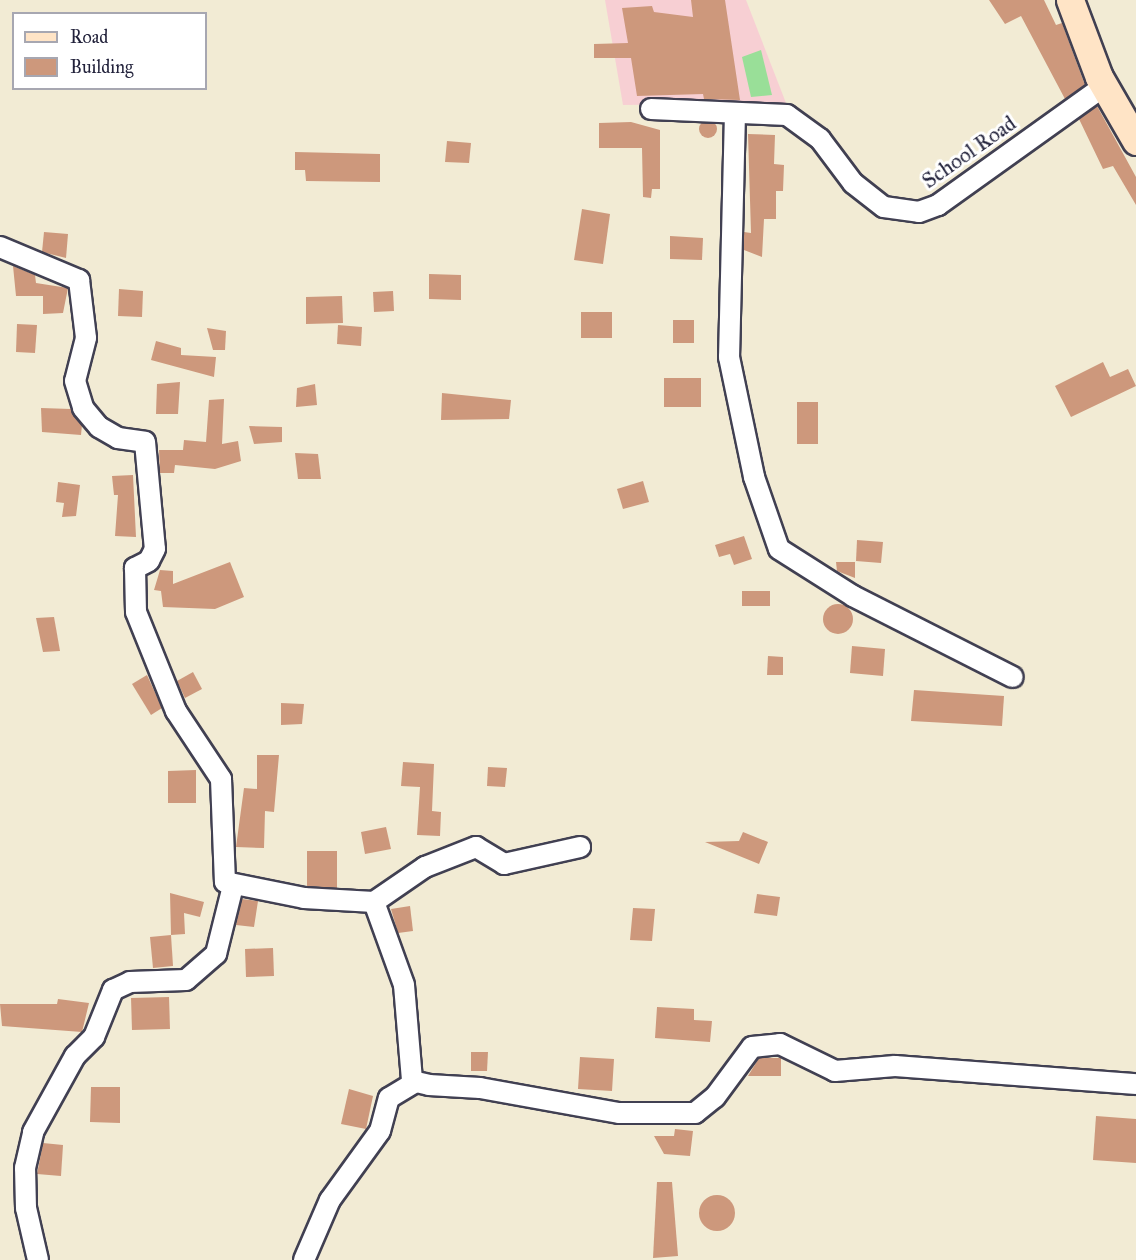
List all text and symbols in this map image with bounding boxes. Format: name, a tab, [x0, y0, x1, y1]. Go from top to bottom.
legend	[12, 12, 207, 90]
text: Road	[70, 26, 108, 48]
text: Building	[70, 56, 133, 78]
street label: School Road	[917, 110, 1021, 194]

